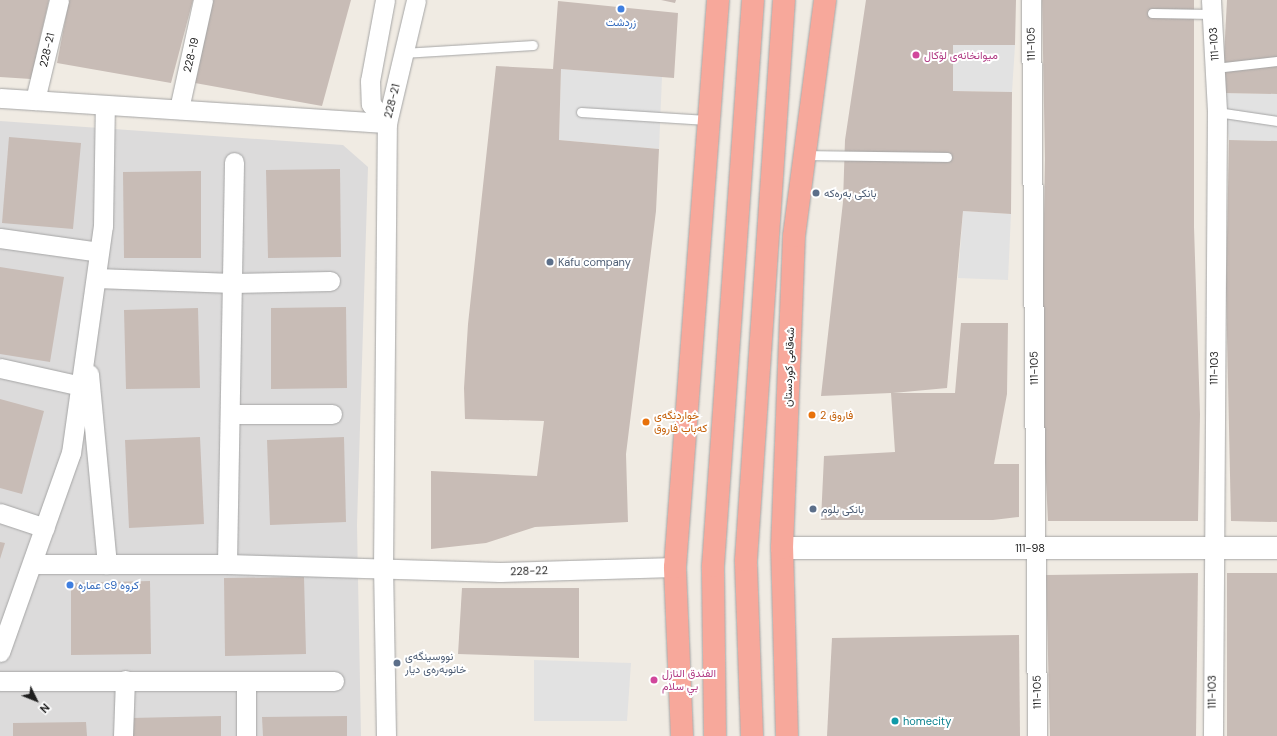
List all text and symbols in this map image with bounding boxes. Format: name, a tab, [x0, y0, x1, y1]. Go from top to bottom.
marker: زردشت	[616, 4, 626, 14]
place label: زردشت	[606, 15, 636, 29]
street label: 111-105	[1024, 27, 1038, 61]
street label: 111-103	[1206, 27, 1222, 61]
street label: 228-21	[37, 32, 57, 68]
street label: 228-19	[181, 36, 201, 74]
place label: میوانخانەی لۆکال	[924, 48, 998, 62]
marker: میوانخانەی لۆکال	[911, 50, 921, 60]
street label: 228-21	[381, 82, 403, 120]
place label: بانکی بەرەکە	[824, 186, 877, 200]
marker: بانکی بەرەکە	[811, 188, 821, 198]
place label: Kafu company	[558, 255, 631, 269]
marker: Kafu company	[545, 257, 555, 267]
street label: شەقامی کوردستان	[781, 327, 797, 407]
street label: 111-105	[1027, 351, 1041, 385]
street label: 111-103	[1207, 351, 1221, 385]
place label: فاروق 2	[820, 408, 853, 422]
place label: خواردنگەی کەباب فاروق	[654, 409, 707, 435]
marker: فاروق 2	[807, 410, 817, 420]
marker: خواردنگەی کەباب فاروق	[641, 417, 651, 427]
place label: بانکی بلوم	[821, 502, 864, 516]
marker: بانکی بلوم	[808, 504, 818, 514]
street label: 111-98	[1015, 541, 1045, 555]
street label: 228-22	[510, 564, 548, 578]
place label: عماره c9 كروه	[78, 578, 139, 592]
marker: عماره c9 كروه	[65, 580, 75, 590]
place label: نووسینگەی خانوبەرەی دیار	[405, 650, 466, 676]
marker: نووسینگەی خانوبەرەی دیار	[392, 658, 402, 668]
place label: الفندق النازل بي سلام	[662, 667, 716, 693]
marker: الفندق النازل بي سلام	[649, 675, 659, 685]
street label: 111-105	[1030, 675, 1044, 709]
street label: 111-103	[1205, 675, 1219, 709]
north arrow	[16, 680, 56, 720]
text: N	[37, 700, 53, 716]
place label: homecity	[903, 714, 951, 728]
marker: homecity	[890, 716, 900, 726]

